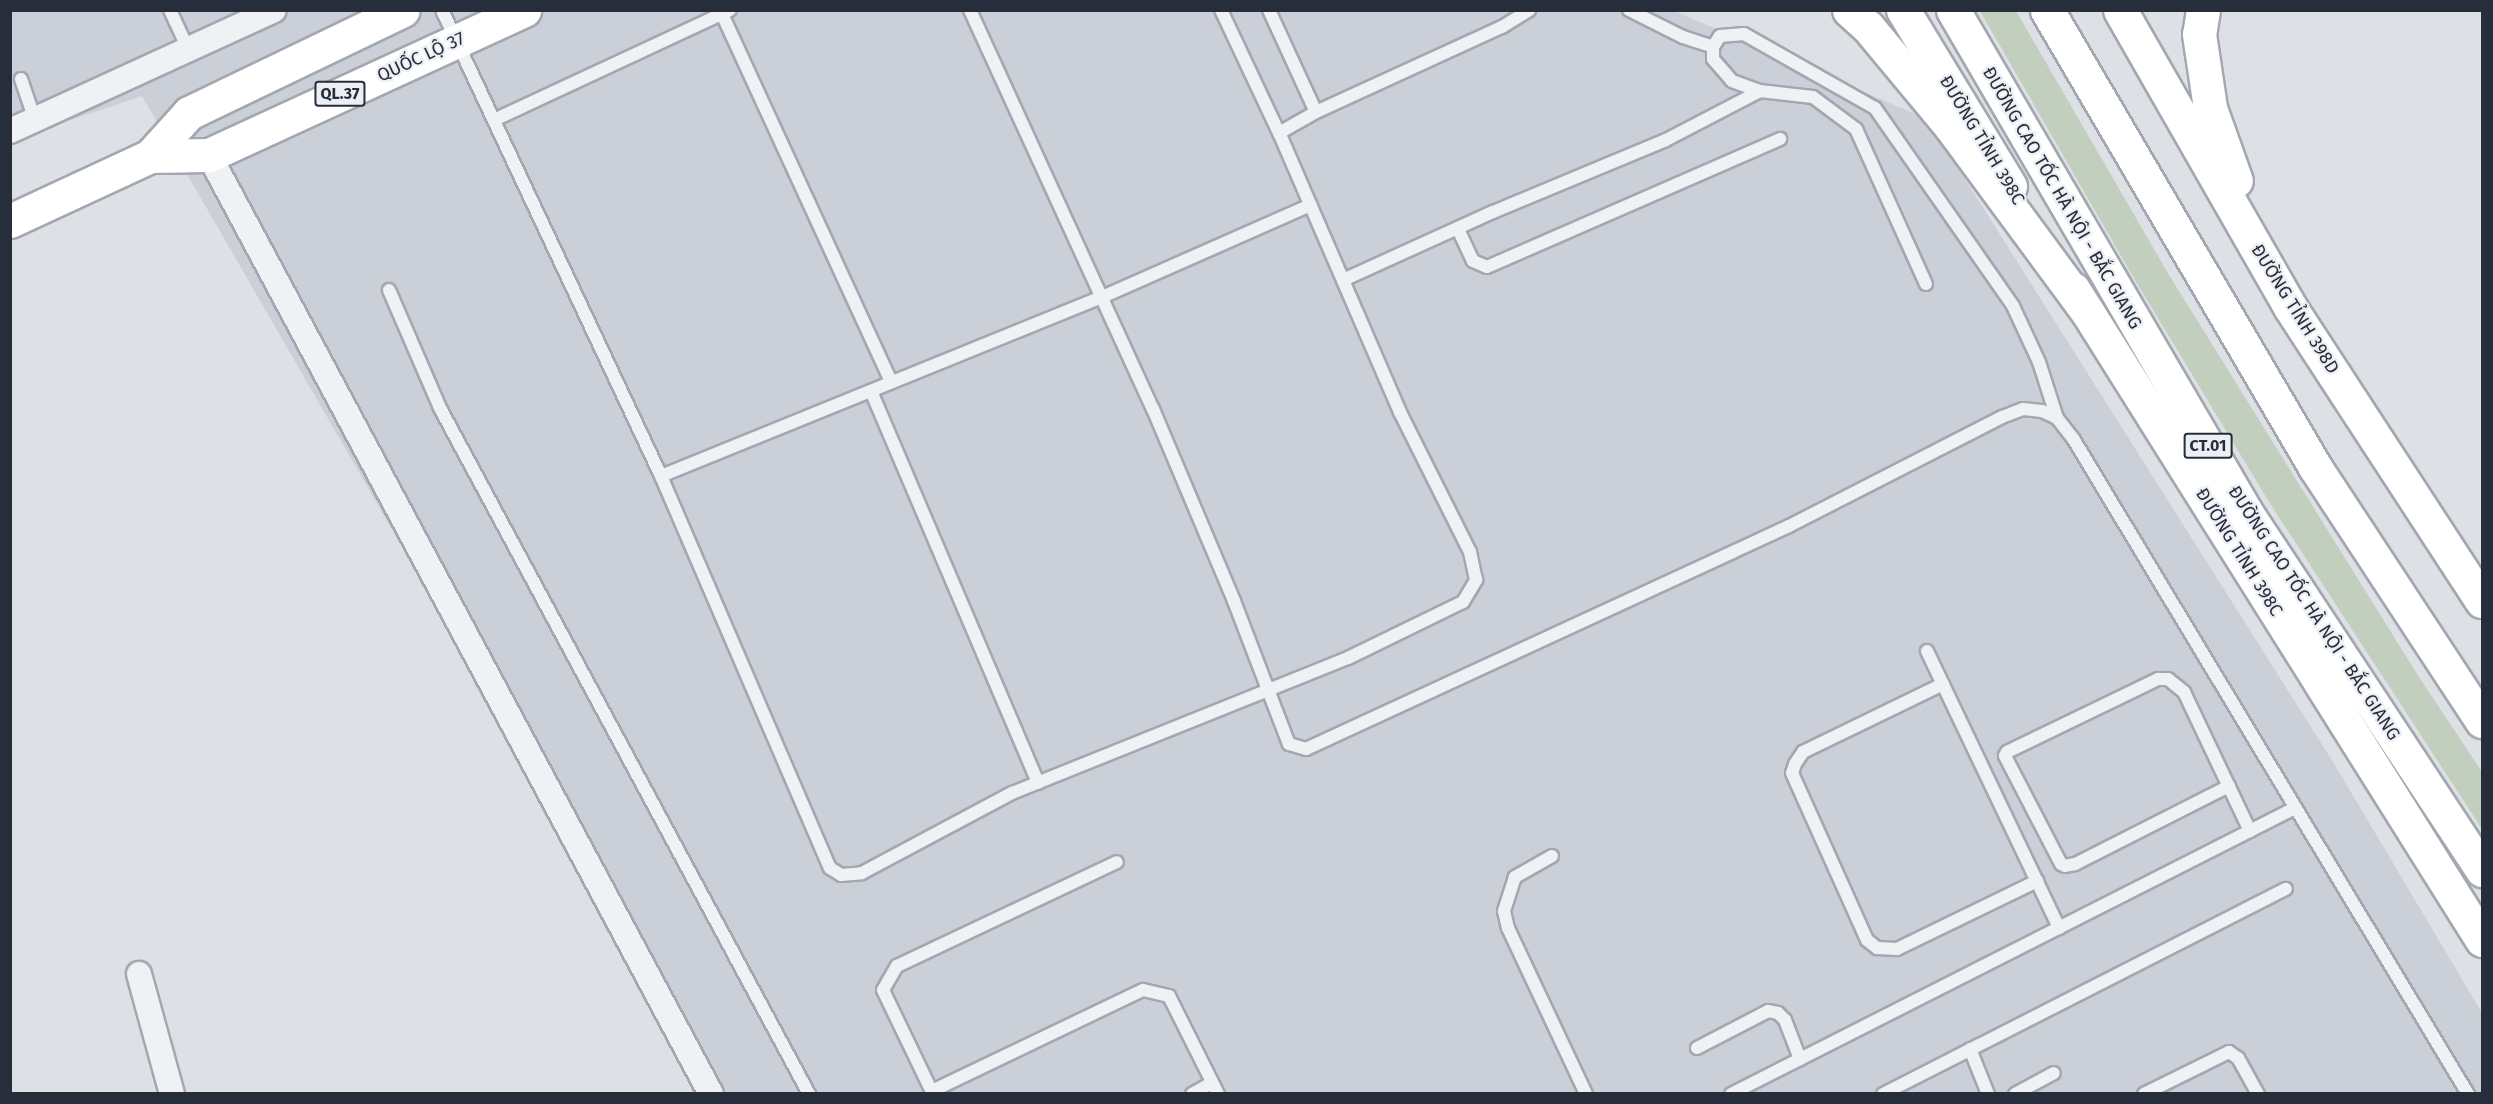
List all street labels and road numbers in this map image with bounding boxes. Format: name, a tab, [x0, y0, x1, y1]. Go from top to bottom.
street label: QUỐC LỘ 37	[374, 27, 468, 87]
street label: ĐƯỜNG CAO TỐC HÀ NỘI - BẮC GIANG	[1978, 63, 2146, 333]
street label: ĐƯỜNG TỈNH 398C	[1935, 71, 2029, 209]
road number: QL.37	[313, 81, 367, 107]
street label: ĐƯỜNG TỈNH 398D	[2246, 240, 2344, 378]
road number: CT.01	[2182, 433, 2234, 459]
street label: ĐƯỜNG CAO TỐC HÀ NỘI - BẮC GIANG	[2224, 482, 2404, 744]
street label: ĐƯỜNG TỈNH 398C	[2191, 484, 2287, 620]

